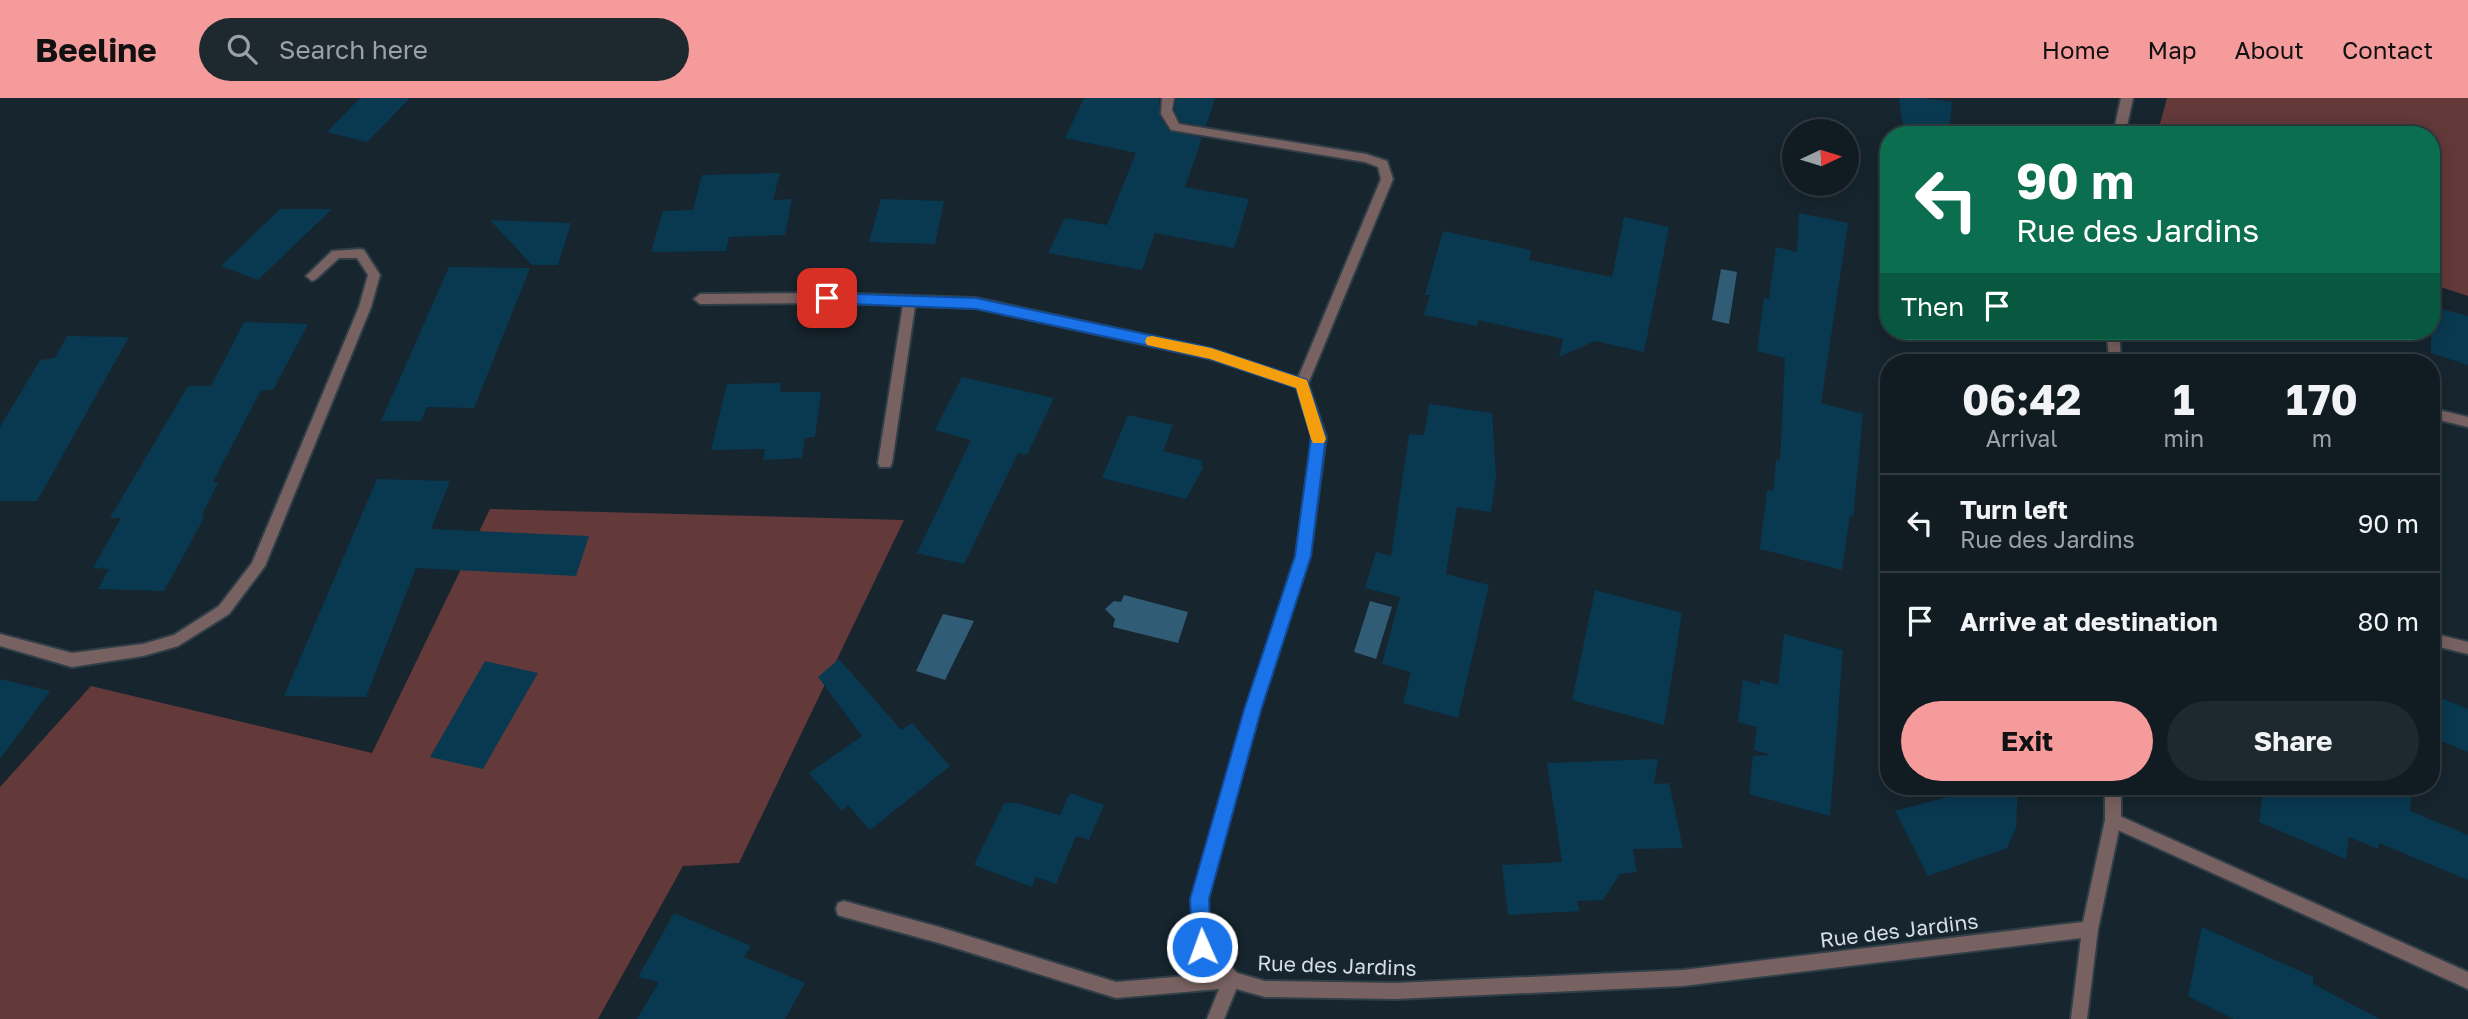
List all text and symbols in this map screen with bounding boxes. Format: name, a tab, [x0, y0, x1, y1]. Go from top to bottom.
search box	[199, 18, 689, 81]
text: Beeline	[35, 30, 157, 69]
icon: search	[223, 30, 261, 68]
text: Search here	[279, 34, 428, 65]
text: Home	[2042, 35, 2110, 64]
text: Map	[2148, 35, 2197, 64]
text: About	[2235, 35, 2304, 64]
text: Contact	[2342, 35, 2433, 64]
north arrow	[1782, 119, 1858, 196]
map controls	[1782, 119, 1859, 196]
text: 90 m	[2016, 151, 2134, 210]
icon: left	[1901, 154, 1992, 245]
text: Rue des Jardins	[2016, 211, 2259, 249]
pin	[797, 268, 857, 328]
icon: arrive	[808, 279, 846, 317]
icon: arrive	[1978, 287, 2016, 325]
text: Then	[1901, 291, 1964, 322]
text: 06:42	[1962, 374, 2081, 424]
text: 1	[2173, 374, 2195, 424]
text: 170	[2286, 374, 2358, 424]
text: Arrival	[1986, 424, 2058, 452]
text: min	[2163, 424, 2204, 452]
text: m	[2312, 424, 2332, 452]
text: Turn left	[1960, 494, 2068, 525]
icon: left	[1901, 504, 1939, 542]
text: 90 m	[2358, 508, 2419, 539]
text: Rue des Jardins	[1960, 525, 2135, 553]
icon: arrive	[1901, 602, 1939, 640]
text: Arrive at destination	[1960, 606, 2218, 637]
text: 80 m	[2358, 606, 2419, 637]
button: Exit	[1901, 701, 2153, 781]
button: Share	[2167, 701, 2419, 781]
street label: Rue des Jardins	[1818, 907, 1980, 953]
position arrow	[1165, 910, 1239, 984]
street label: Rue des Jardins	[1257, 949, 1417, 981]

